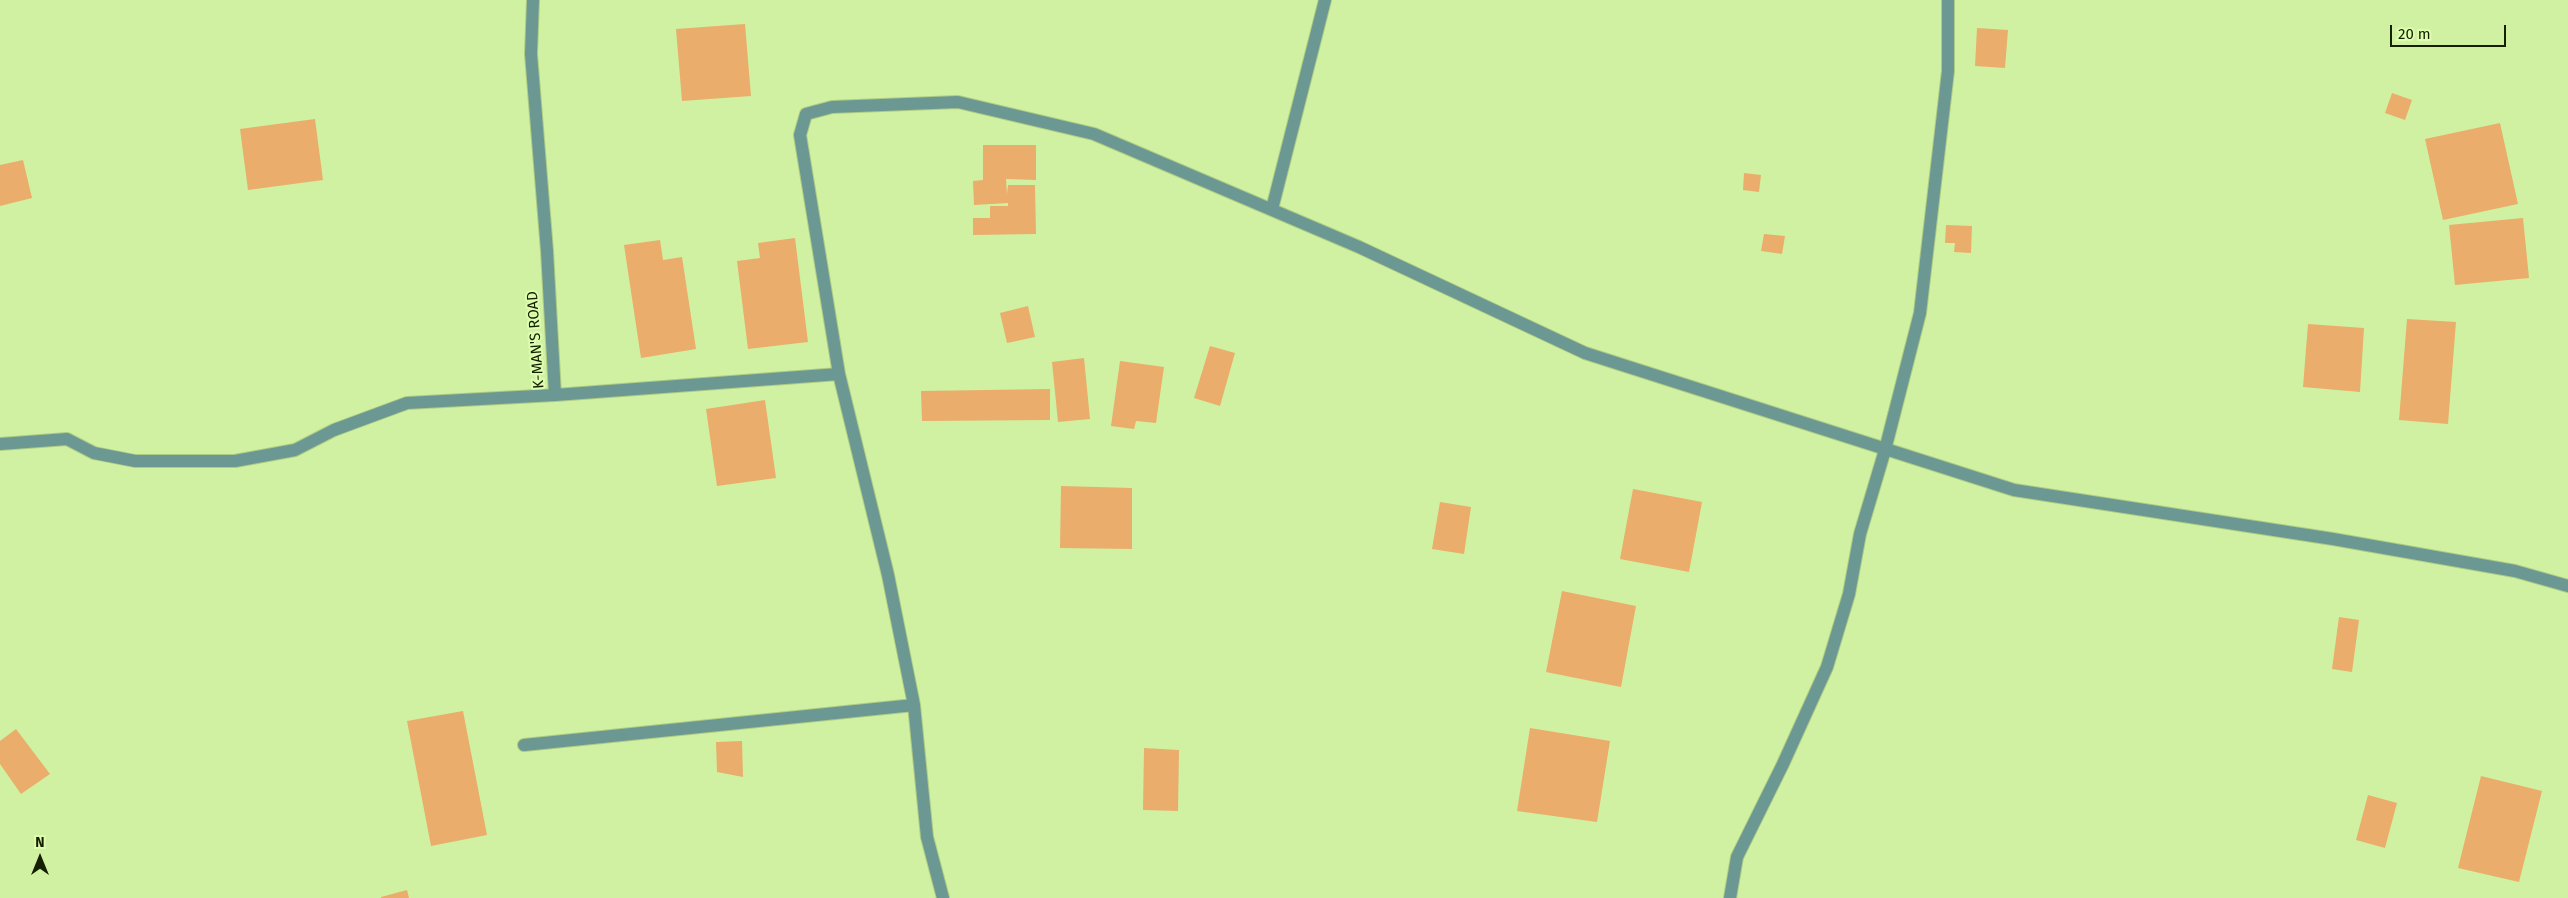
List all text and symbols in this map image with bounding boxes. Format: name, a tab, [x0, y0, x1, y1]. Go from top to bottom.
scale bar	[2393, 15, 2509, 47]
text: 20 m	[2398, 25, 2431, 43]
street label: K-MAN'S ROAD	[524, 291, 548, 389]
north arrow	[15, 833, 65, 883]
text: N	[35, 834, 45, 851]

